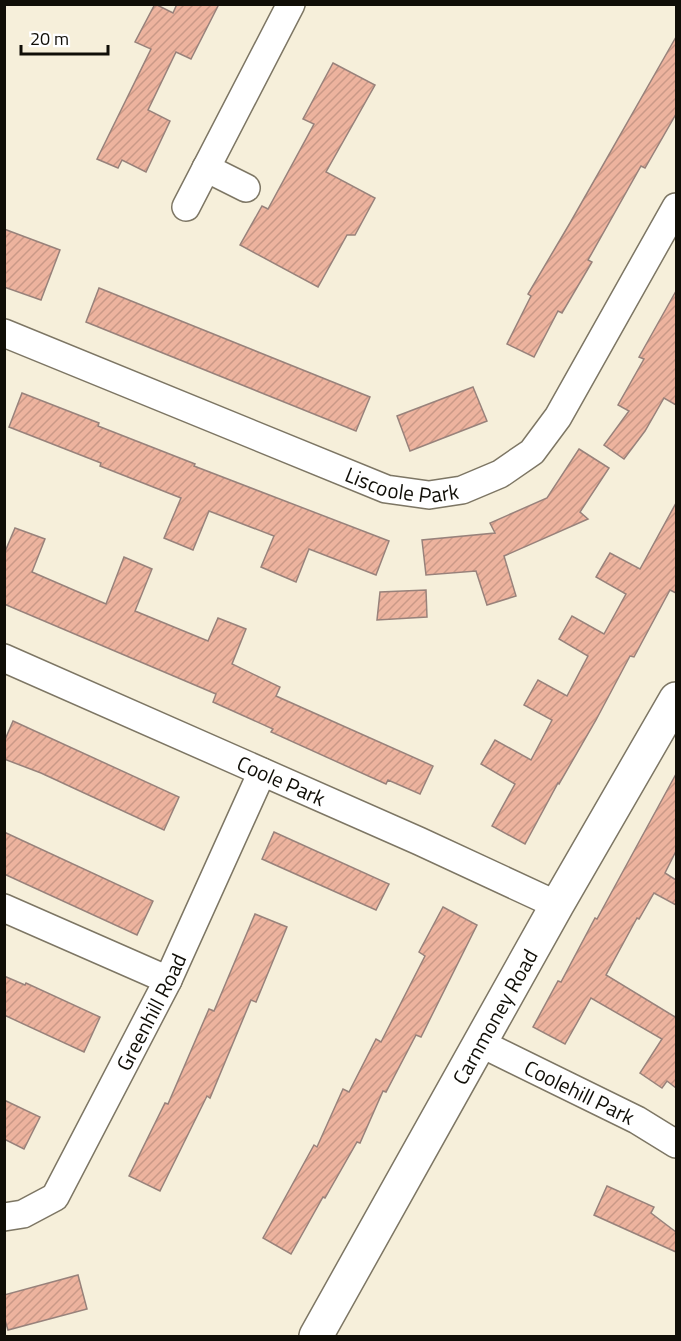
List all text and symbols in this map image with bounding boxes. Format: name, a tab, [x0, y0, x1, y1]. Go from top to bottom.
scale bar	[21, 18, 108, 56]
text: 20 m	[30, 25, 69, 52]
street label: Liscoole Park	[340, 458, 461, 511]
street label: Coole Park	[232, 747, 331, 814]
street label: Carnmoney Road	[444, 943, 545, 1090]
street label: Greenhill Road	[108, 948, 194, 1076]
street label: Coolehill Park	[519, 1051, 640, 1133]

